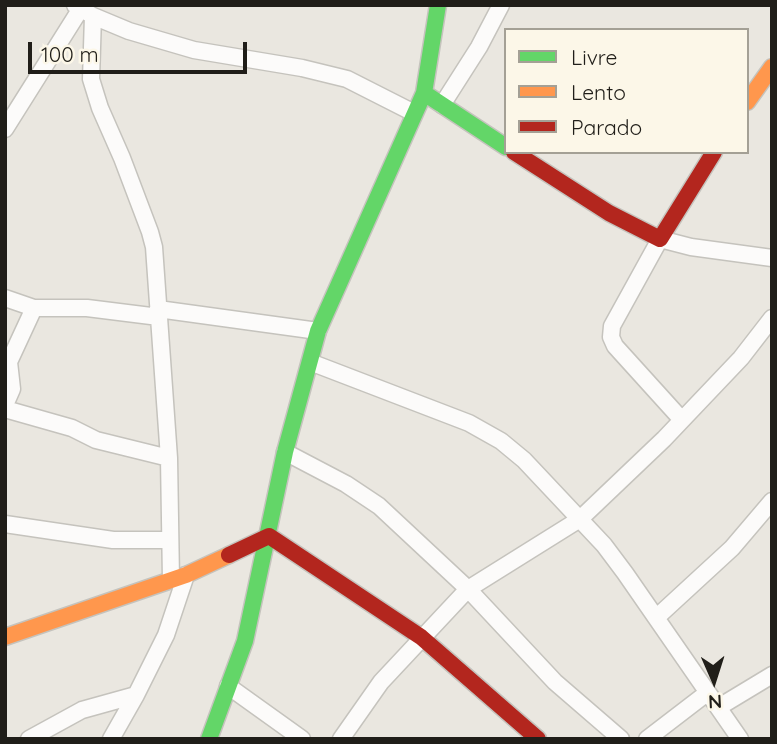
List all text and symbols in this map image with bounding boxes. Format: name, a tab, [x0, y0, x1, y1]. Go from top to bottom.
scale bar	[32, 28, 250, 72]
legend	[504, 28, 749, 154]
text: 100 m	[41, 41, 99, 67]
text: Livre	[571, 44, 617, 70]
text: Lento	[571, 79, 626, 105]
text: Parado	[571, 114, 642, 140]
north arrow	[679, 646, 749, 716]
text: N	[707, 690, 723, 714]

